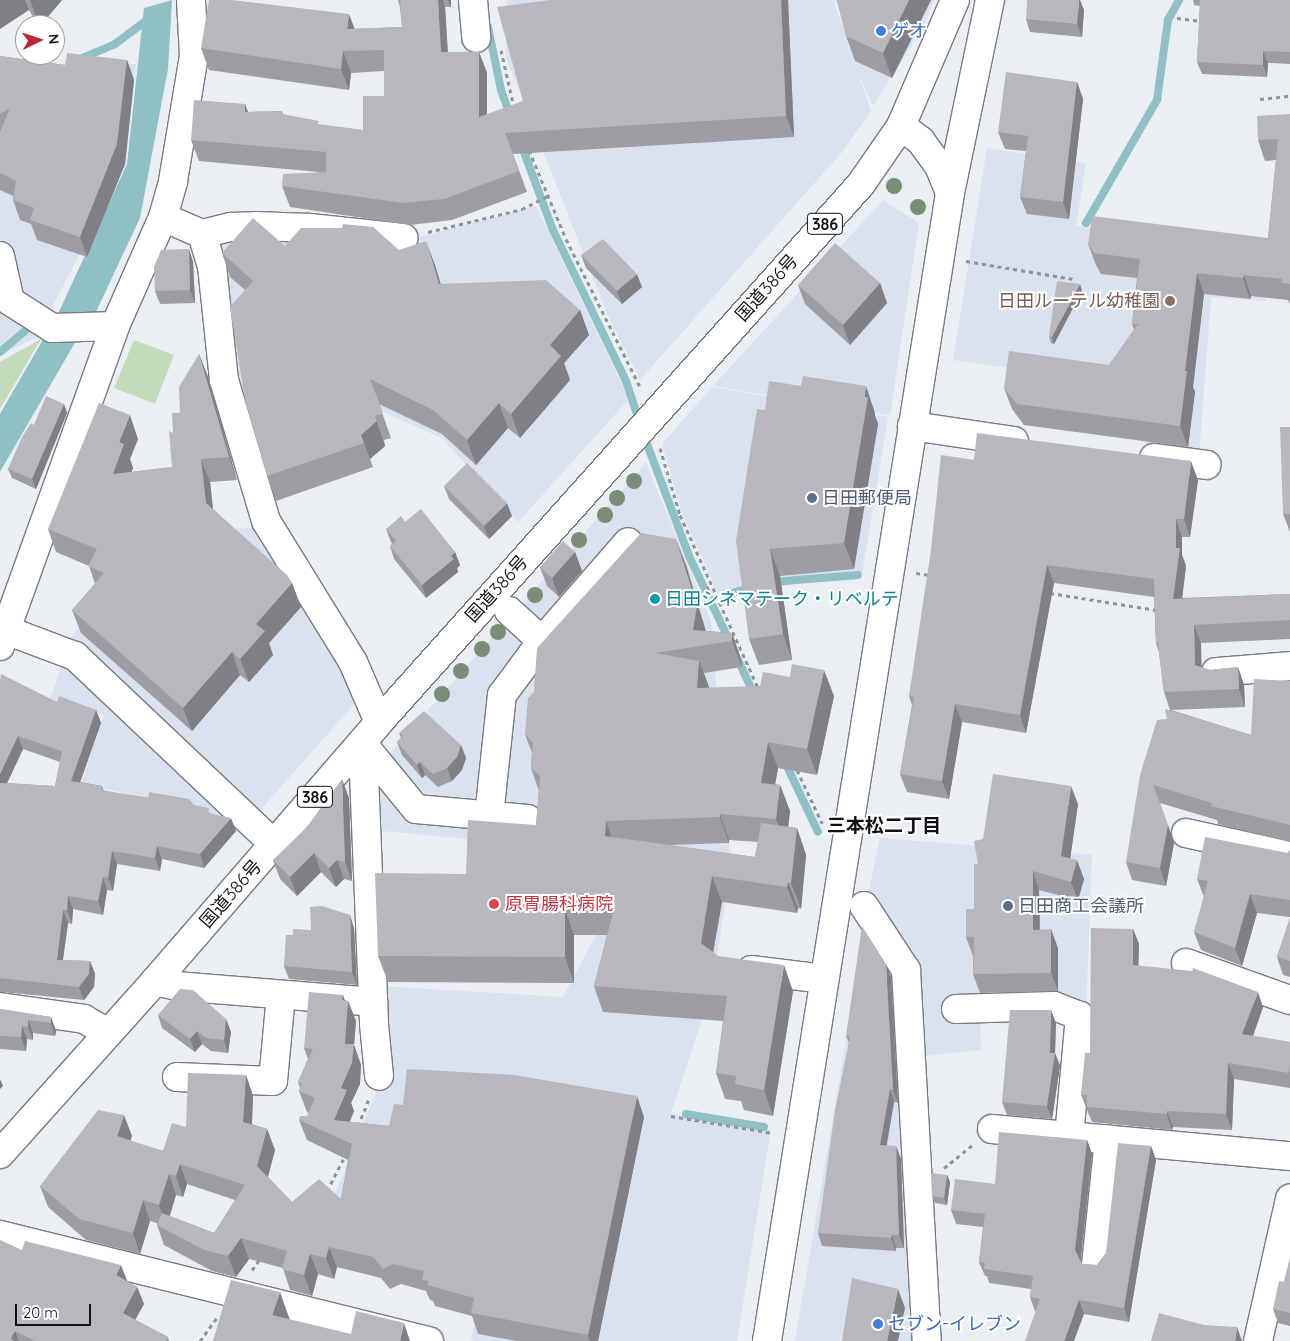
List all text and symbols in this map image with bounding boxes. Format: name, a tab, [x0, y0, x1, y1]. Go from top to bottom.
north arrow	[15, 15, 65, 65]
place label: ゲオ	[891, 20, 927, 42]
marker: ゲオ	[875, 25, 887, 37]
text: N	[45, 33, 63, 45]
road number: 386	[806, 210, 844, 238]
street label: 国道386号	[731, 250, 803, 326]
place label: 日田ルーテル幼稚園	[998, 290, 1160, 312]
marker: 日田ルーテル幼稚園	[1164, 295, 1176, 307]
place label: 日田郵便局	[822, 487, 912, 509]
marker: 日田郵便局	[806, 492, 818, 504]
street label: 国道386号	[461, 551, 533, 627]
place label: 日田シネマテーク・リベルテ	[665, 588, 899, 610]
marker: 日田シネマテーク・リベルテ	[649, 593, 661, 605]
road number: 386	[296, 784, 334, 810]
district label: 三本松二丁目	[827, 815, 941, 837]
street label: 国道386号	[196, 856, 266, 932]
place label: 原胃腸科病院	[505, 893, 613, 915]
place label: 日田商工会議所	[1018, 895, 1144, 917]
marker: 原胃腸科病院	[487, 897, 501, 911]
marker: 日田商工会議所	[1002, 900, 1014, 912]
scale bar	[18, 1294, 94, 1326]
text: 20 m	[23, 1303, 58, 1322]
place label: セブン-イレブン	[888, 1313, 1021, 1335]
marker: セブン-イレブン	[872, 1318, 884, 1330]

